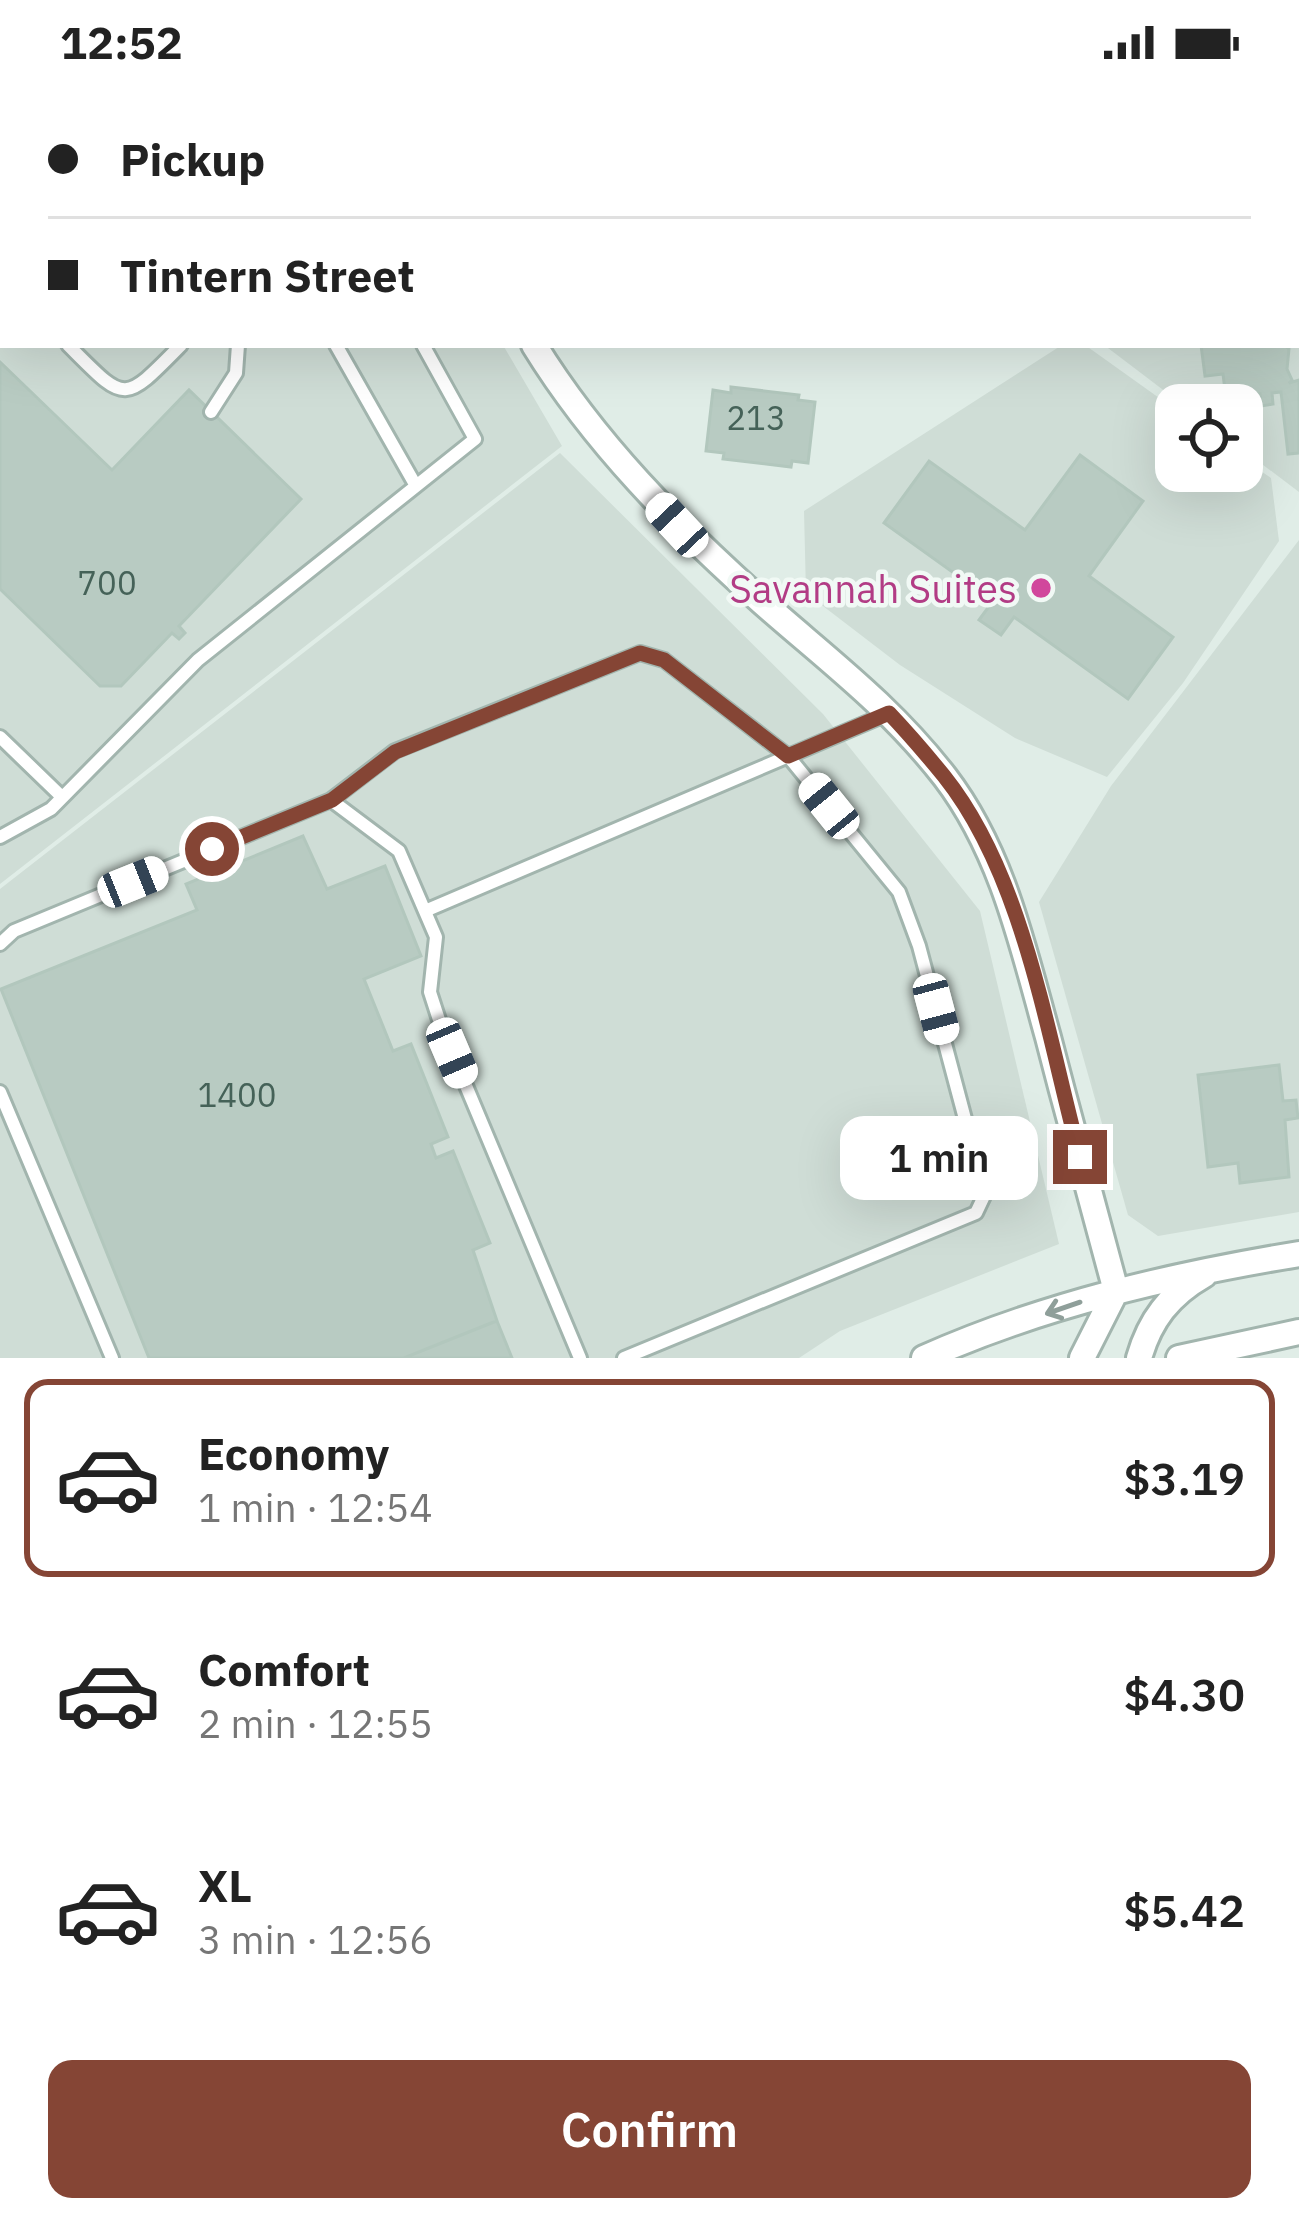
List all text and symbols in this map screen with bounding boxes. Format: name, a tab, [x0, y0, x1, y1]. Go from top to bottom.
text: 12:52	[60, 13, 183, 71]
text: Pickup	[120, 130, 265, 188]
text: Tintern Street	[120, 246, 415, 304]
map controls	[1155, 384, 1263, 492]
button: locate	[1155, 384, 1263, 492]
house number: 213	[726, 396, 786, 439]
car	[639, 486, 715, 564]
house number: 700	[77, 561, 137, 604]
place label: Savannah Suites	[729, 563, 1017, 614]
marker: Savannah Suites	[1028, 575, 1054, 601]
car	[792, 767, 866, 845]
route start	[185, 822, 239, 876]
car	[93, 852, 173, 912]
car	[909, 970, 963, 1048]
car	[421, 1013, 483, 1093]
house number: 1400	[197, 1073, 277, 1116]
callout: 1 min	[840, 1115, 1038, 1199]
route end	[1053, 1130, 1107, 1184]
text: 1 min	[889, 1132, 989, 1183]
one-way arrow	[1045, 1299, 1082, 1320]
icon: car	[54, 1424, 162, 1532]
text: Economy	[198, 1424, 389, 1482]
text: $3.19	[1124, 1449, 1245, 1507]
text: 1 min · 12:54	[198, 1482, 433, 1533]
icon: car	[54, 1640, 162, 1748]
text: Comfort	[198, 1640, 370, 1698]
text: $4.30	[1124, 1665, 1245, 1723]
text: 2 min · 12:55	[198, 1698, 433, 1749]
icon: car	[54, 1856, 162, 1964]
text: XL	[198, 1856, 252, 1914]
text: $5.42	[1124, 1881, 1245, 1939]
text: 3 min · 12:56	[198, 1914, 433, 1965]
button: Confirm	[48, 2060, 1251, 2198]

